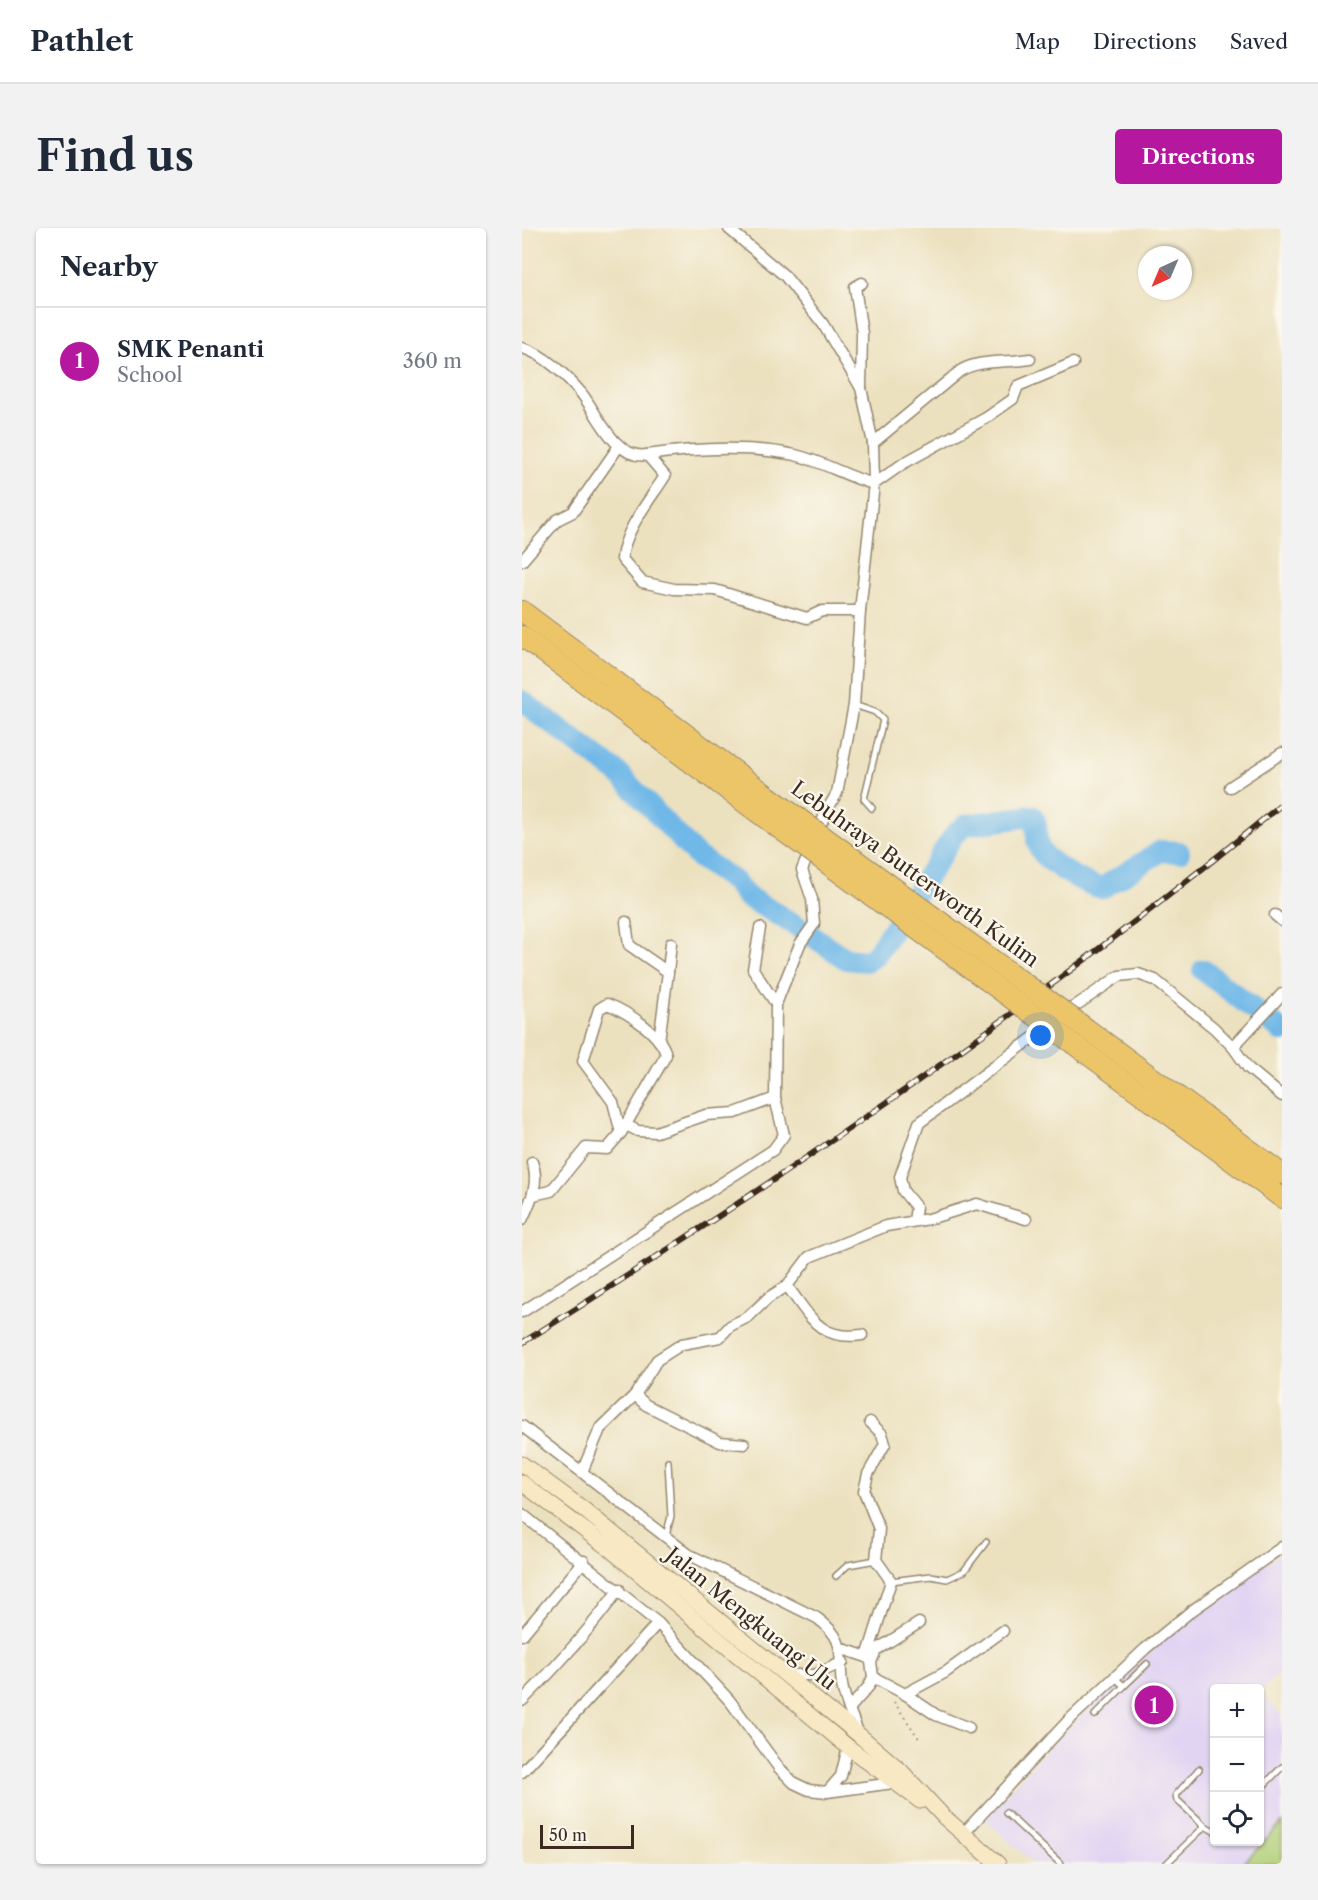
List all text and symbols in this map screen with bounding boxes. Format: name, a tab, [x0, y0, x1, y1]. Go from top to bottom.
text: Pathlet	[30, 24, 133, 58]
text: Map	[1015, 29, 1060, 54]
text: Directions	[1093, 29, 1197, 54]
text: Saved	[1230, 29, 1288, 54]
button: Directions	[1115, 129, 1282, 184]
text: Find us	[36, 130, 194, 182]
north arrow	[1138, 246, 1192, 300]
text: Nearby	[60, 251, 158, 283]
text: SMK Penanti	[117, 336, 264, 363]
text: 1	[75, 349, 84, 373]
text: 360 m	[403, 349, 462, 373]
text: School	[117, 363, 182, 387]
street label: Lebuhraya Butterworth Kulim	[786, 775, 1044, 972]
your location	[1026, 1021, 1055, 1050]
street label: Jalan Mengkuang Ulu	[659, 1540, 842, 1695]
pin: 1	[1134, 1682, 1174, 1728]
map controls	[1210, 1684, 1264, 1846]
button: +	[1210, 1684, 1264, 1738]
button: −	[1210, 1738, 1264, 1792]
button: locate	[1210, 1792, 1264, 1846]
scale bar	[540, 1822, 634, 1850]
text: 50 m	[549, 1825, 587, 1845]

